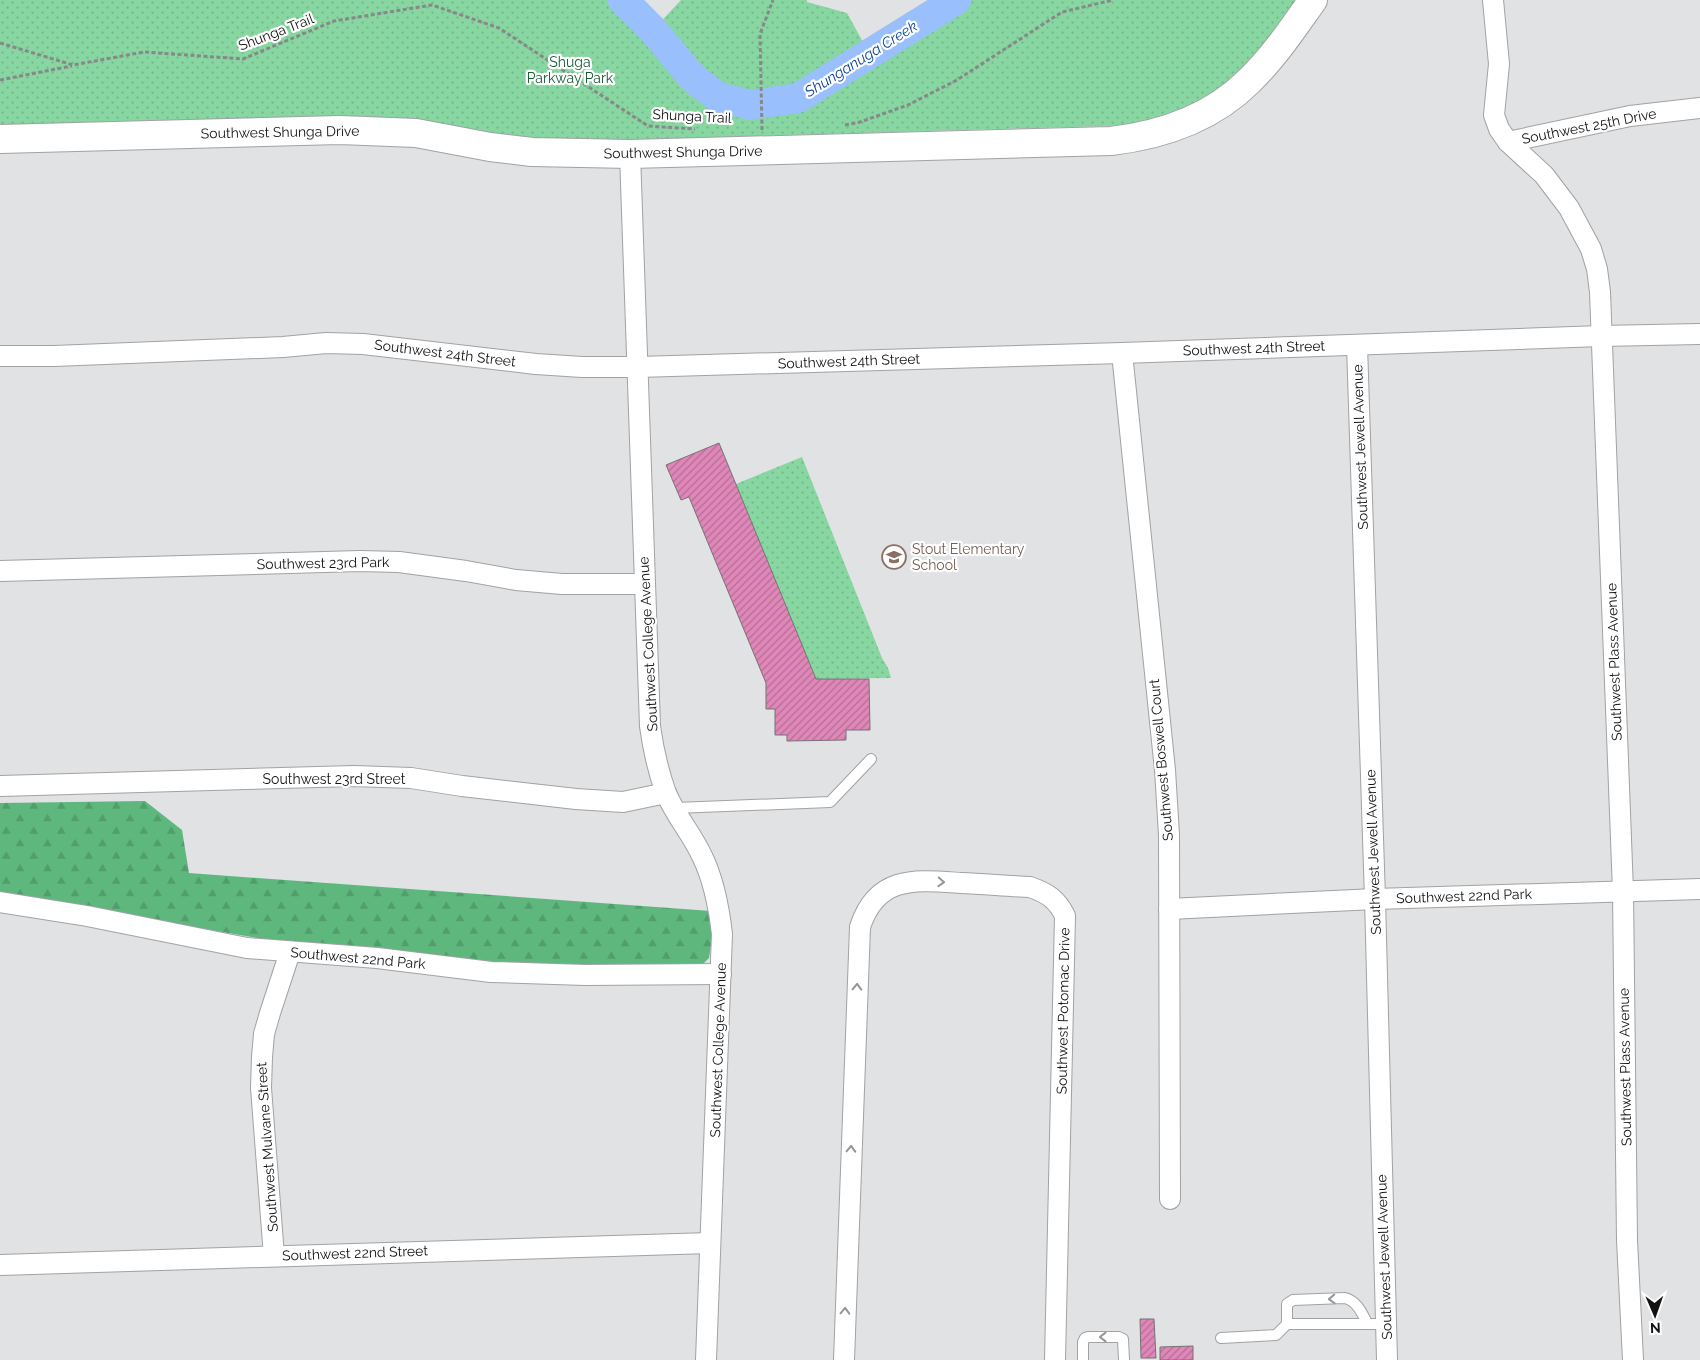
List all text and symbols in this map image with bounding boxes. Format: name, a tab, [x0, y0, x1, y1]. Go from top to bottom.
street label: Shunga Trail	[236, 10, 316, 54]
water label: Shunganuga Creek	[801, 17, 921, 101]
park label: Shuga Parkway Park	[527, 54, 614, 86]
street label: Southwest 25th Drive	[1520, 105, 1658, 147]
street label: Shunga Trail	[652, 106, 732, 126]
street label: Southwest Shunga Drive	[201, 123, 359, 141]
street label: Southwest Shunga Drive	[604, 143, 762, 161]
street label: Southwest 24th Street	[373, 336, 517, 370]
street label: Southwest 24th Street	[1183, 338, 1326, 358]
street label: Southwest 24th Street	[778, 351, 921, 371]
street label: Southwest Jewell Avenue	[1349, 364, 1371, 530]
place label: Stout Elementary School	[912, 541, 1025, 573]
school or university icon: Stout Elementary School	[881, 544, 907, 570]
street label: Southwest 23rd Park	[257, 554, 390, 572]
street label: Southwest College Avenue	[635, 556, 661, 732]
street label: Southwest Plass Avenue	[1603, 583, 1625, 741]
street label: Southwest Boswell Court	[1146, 678, 1176, 842]
street label: Southwest Jewell Avenue	[1362, 769, 1384, 935]
street label: Southwest 23rd Street	[263, 771, 406, 787]
one-way arrow	[937, 876, 945, 887]
street label: Southwest 22nd Park	[1396, 886, 1533, 906]
street label: Southwest Potomac Drive	[1054, 927, 1072, 1095]
street label: Southwest 22nd Park	[290, 944, 427, 972]
street label: Southwest College Avenue	[707, 962, 729, 1138]
one-way arrow	[852, 982, 863, 990]
street label: Southwest Plass Avenue	[1616, 988, 1634, 1146]
street label: Southwest Mulvane Street	[253, 1061, 281, 1232]
one-way arrow	[846, 1145, 857, 1153]
street label: Southwest Jewell Avenue	[1373, 1174, 1395, 1340]
street label: Southwest 22nd Street	[282, 1242, 429, 1264]
north arrow	[1630, 1290, 1680, 1340]
one-way arrow	[1327, 1293, 1335, 1304]
one-way arrow	[840, 1307, 851, 1315]
text: N	[1650, 1320, 1661, 1336]
one-way arrow	[1099, 1332, 1106, 1342]

